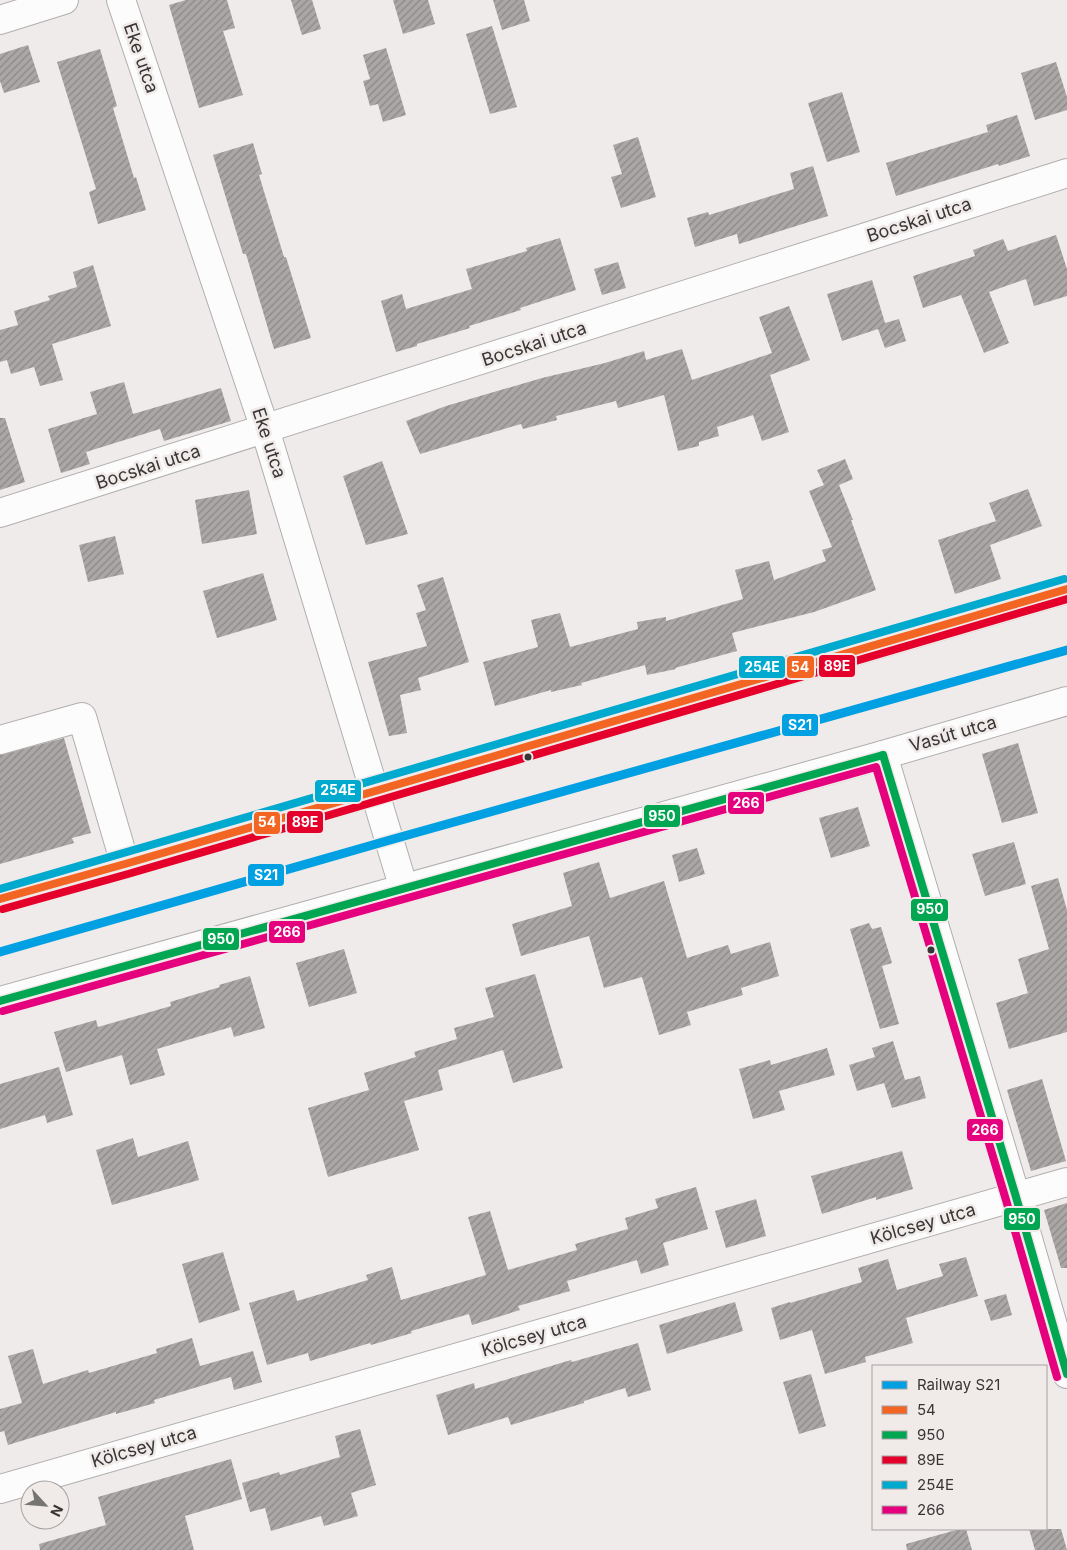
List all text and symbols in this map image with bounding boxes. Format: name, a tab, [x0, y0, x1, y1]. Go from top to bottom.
street label: Eke utca	[120, 20, 163, 96]
street label: Bocskai utca	[864, 193, 974, 246]
street label: Bocskai utca	[479, 317, 589, 370]
street label: Eke utca	[248, 405, 291, 481]
street label: Bocskai utca	[93, 440, 203, 493]
line badge: 89E	[818, 654, 856, 678]
line badge: 254E	[738, 655, 786, 679]
line badge: 54	[786, 655, 815, 679]
text: 89E	[824, 657, 850, 674]
text: 254E	[744, 658, 780, 675]
text: 54	[791, 658, 809, 675]
street label: Vasút utca	[907, 711, 999, 756]
line badge: S21	[781, 713, 819, 737]
text: S21	[788, 716, 812, 733]
unlabelled marker	[523, 752, 533, 762]
line badge: 254E	[314, 779, 362, 803]
text: 254E	[320, 781, 356, 798]
line badge: 266	[727, 791, 765, 815]
text: 266	[732, 794, 760, 811]
line badge: 950	[643, 804, 681, 828]
text: 950	[648, 807, 676, 824]
line badge: 89E	[286, 810, 324, 834]
line badge: 54	[253, 811, 281, 835]
text: 54	[258, 813, 276, 830]
text: 89E	[292, 813, 318, 830]
line badge: S21	[247, 863, 285, 887]
text: S21	[254, 866, 278, 883]
line badge: 950	[910, 898, 949, 922]
text: 950	[916, 900, 944, 917]
line badge: 266	[268, 920, 306, 944]
text: 266	[273, 923, 301, 940]
line badge: 950	[202, 927, 240, 951]
text: 950	[207, 930, 235, 947]
unlabelled marker	[926, 945, 936, 955]
line badge: 266	[966, 1118, 1004, 1142]
text: 266	[971, 1121, 999, 1138]
street label: Kölcsey utca	[868, 1198, 978, 1249]
line badge: 950	[1003, 1207, 1041, 1231]
text: 950	[1008, 1210, 1036, 1227]
street label: Kölcsey utca	[479, 1310, 589, 1361]
legend	[872, 1365, 1047, 1530]
text: Railway S21	[917, 1375, 1000, 1394]
text: 54	[917, 1400, 936, 1419]
street label: Kölcsey utca	[89, 1421, 199, 1472]
text: 950	[917, 1425, 945, 1444]
text: 89E	[917, 1450, 945, 1469]
text: 254E	[917, 1475, 954, 1494]
north arrow	[20, 1480, 70, 1530]
text: 266	[917, 1500, 945, 1519]
text: N	[47, 1502, 67, 1519]

